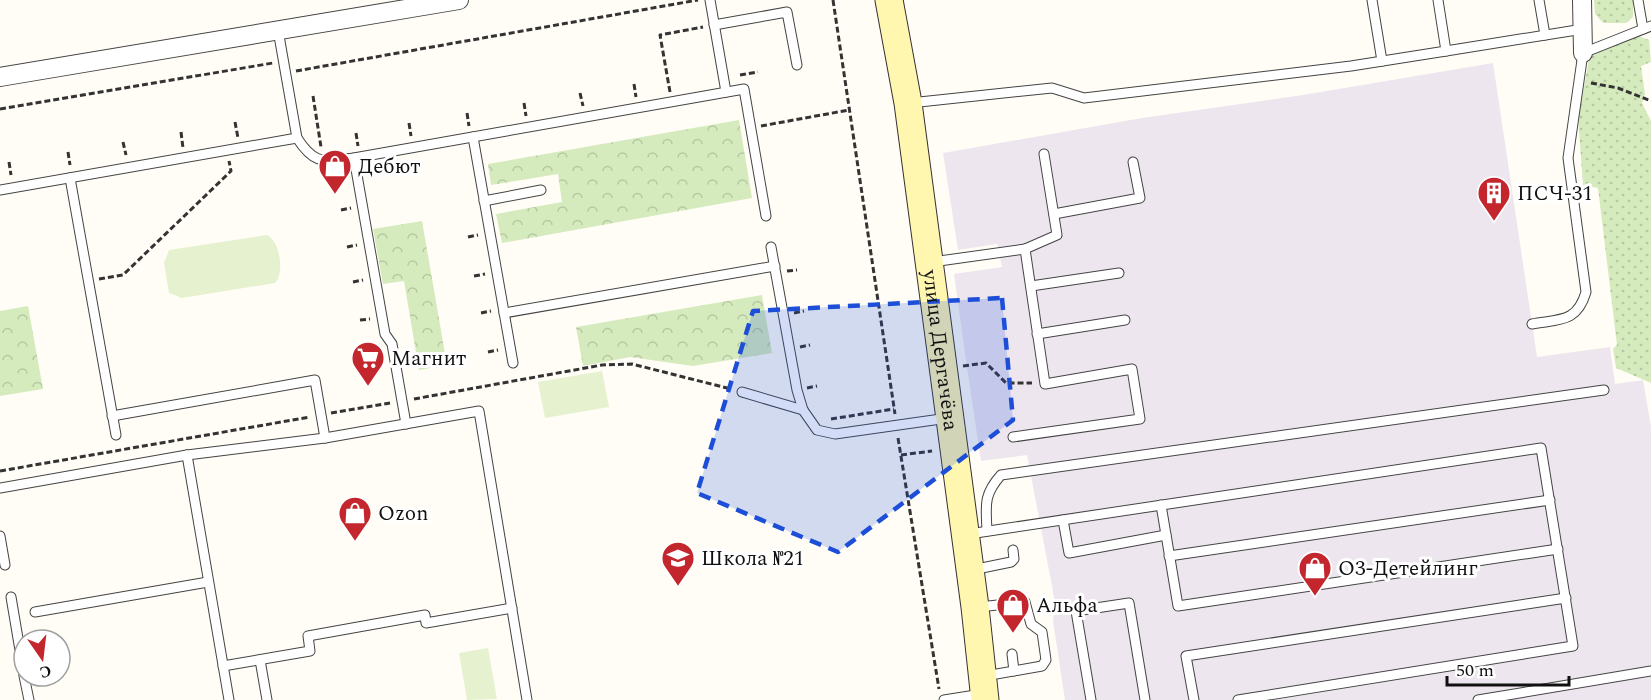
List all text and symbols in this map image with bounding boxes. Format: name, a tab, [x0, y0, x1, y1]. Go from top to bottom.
shop icon: Дебют	[317, 148, 353, 195]
place label: Дебют	[358, 151, 421, 183]
building icon: ПСЧ-31	[1476, 175, 1512, 222]
place label: ПСЧ-31	[1517, 178, 1593, 210]
street label: улица Дергачёва	[913, 267, 966, 433]
supermarket icon: Магнит	[350, 340, 386, 387]
place label: Магнит	[391, 343, 466, 375]
shop icon: Ozon	[337, 495, 373, 542]
place label: Ozon	[378, 498, 428, 530]
school or university icon: Школа №21	[660, 540, 696, 587]
place label: Школа №21	[701, 543, 804, 575]
shop icon: О3-Детейлинг	[1297, 550, 1333, 597]
place label: О3-Детейлинг	[1338, 553, 1478, 585]
shop icon: Альфа	[995, 587, 1031, 634]
place label: Альфа	[1036, 590, 1099, 622]
north arrow	[12, 628, 72, 688]
scale bar	[1447, 649, 1568, 687]
text: 50 m	[1456, 657, 1494, 684]
text: С	[37, 659, 54, 685]

